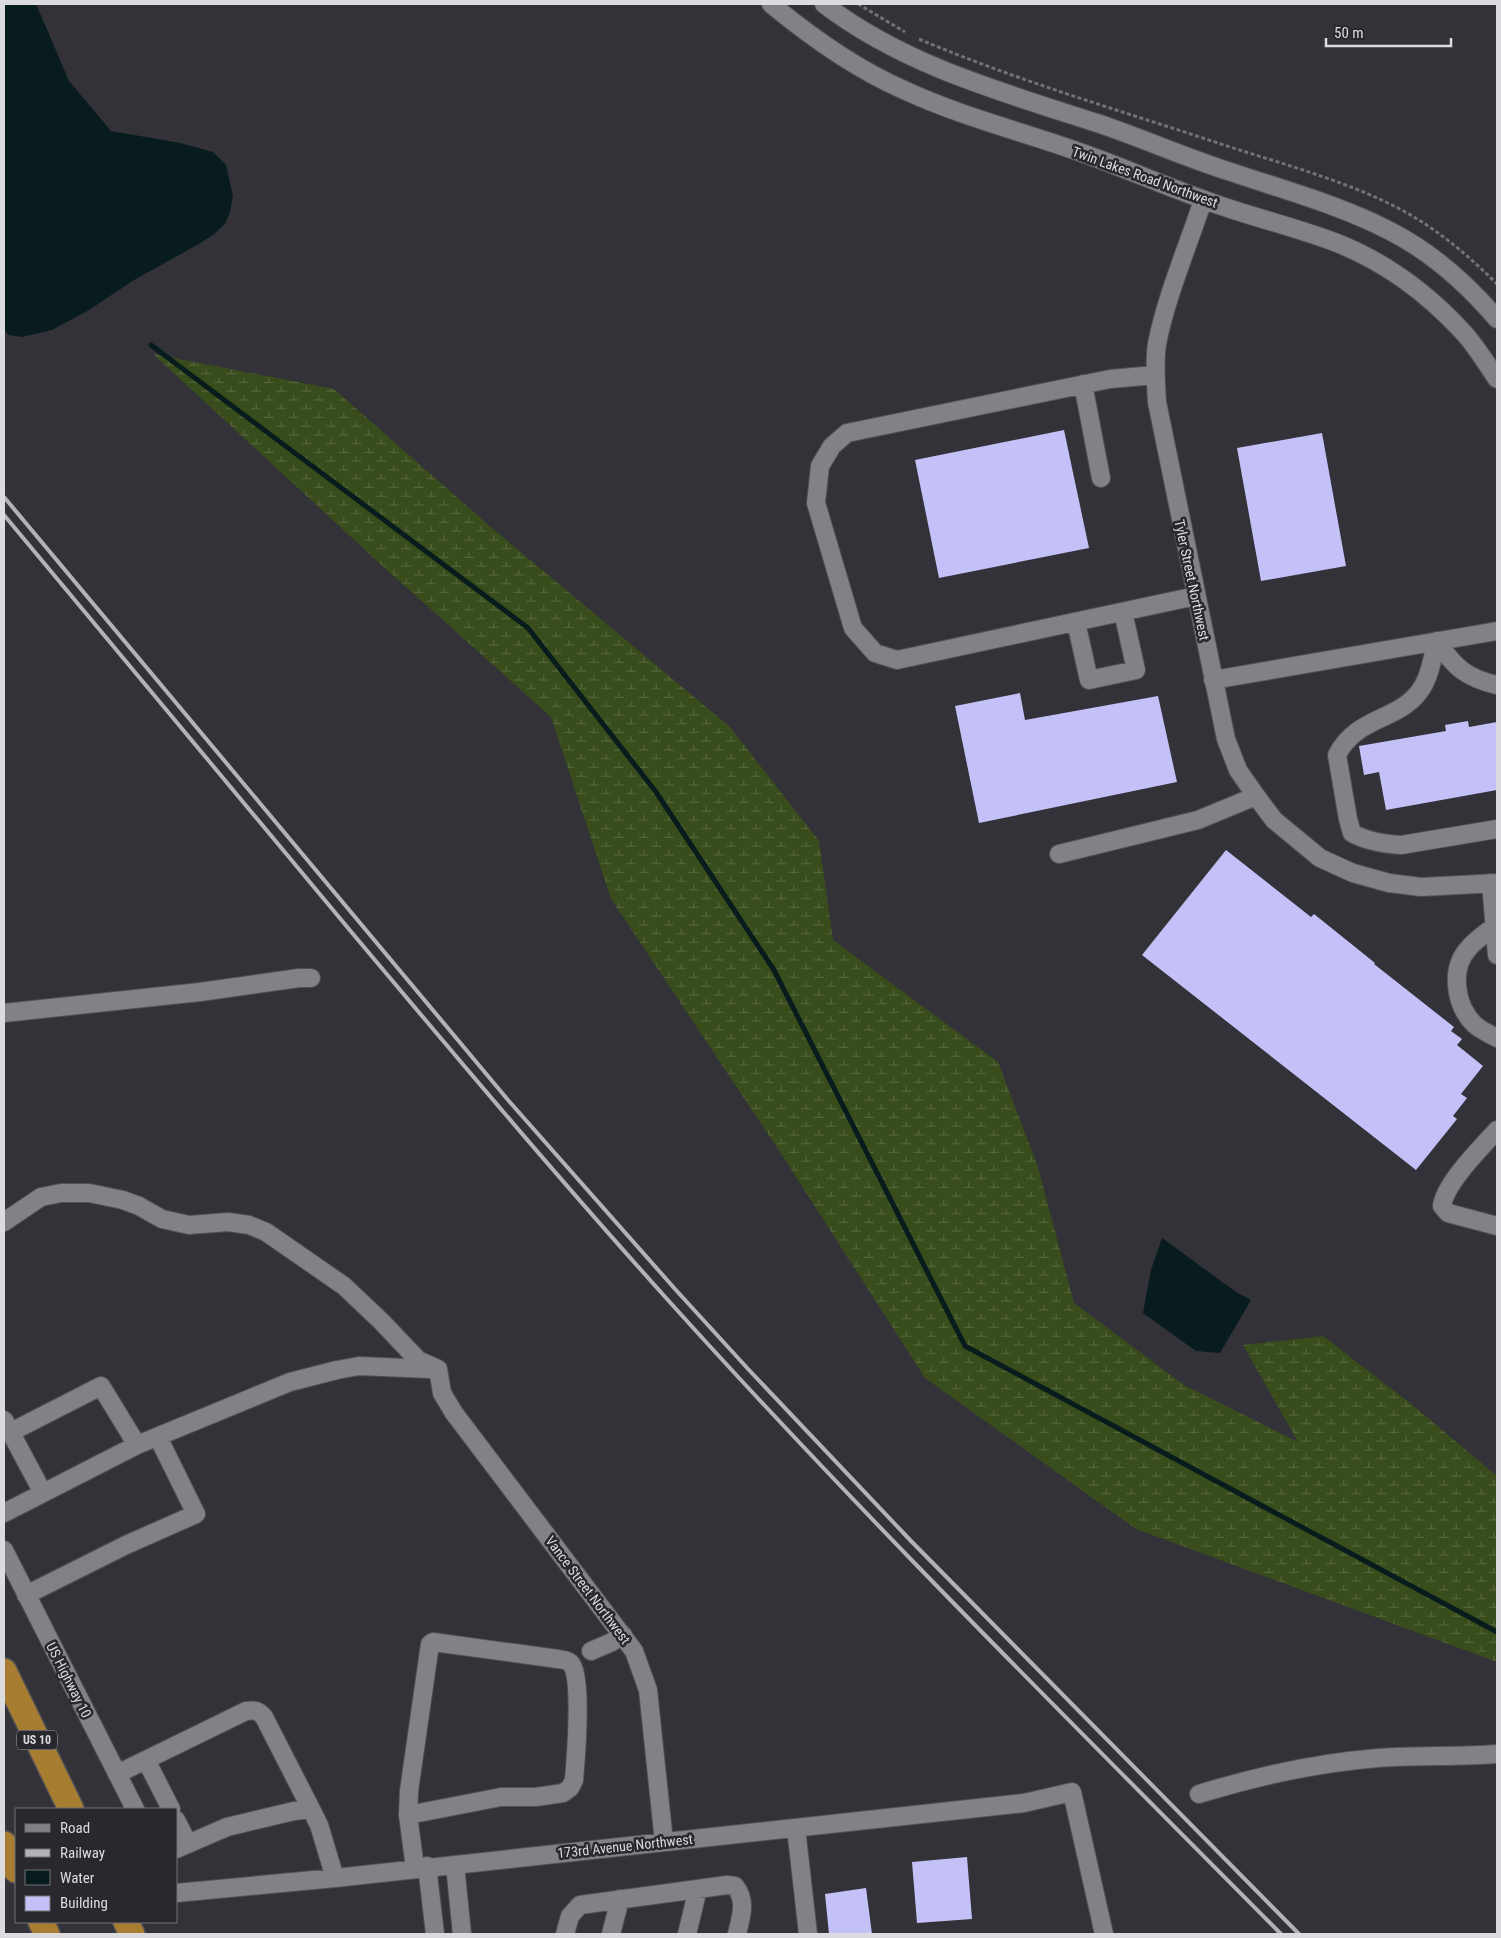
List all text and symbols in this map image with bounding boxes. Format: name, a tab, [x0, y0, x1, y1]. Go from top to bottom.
scale bar	[1326, 15, 1451, 47]
text: 50 m	[1334, 24, 1364, 42]
street label: Twin Lakes Road Northwest	[1070, 143, 1220, 211]
street label: Tyler Street Northwest	[1171, 518, 1213, 642]
street label: Vance Street Northwest	[542, 1533, 634, 1647]
street label: US Highway 10	[43, 1640, 95, 1720]
road number: US 10	[17, 1730, 57, 1750]
legend	[15, 1808, 178, 1923]
text: Road	[60, 1819, 90, 1837]
street label: 173rd Avenue Northwest	[557, 1831, 693, 1861]
text: Railway	[60, 1844, 105, 1862]
text: Water	[60, 1869, 95, 1887]
text: Building	[60, 1894, 108, 1912]

